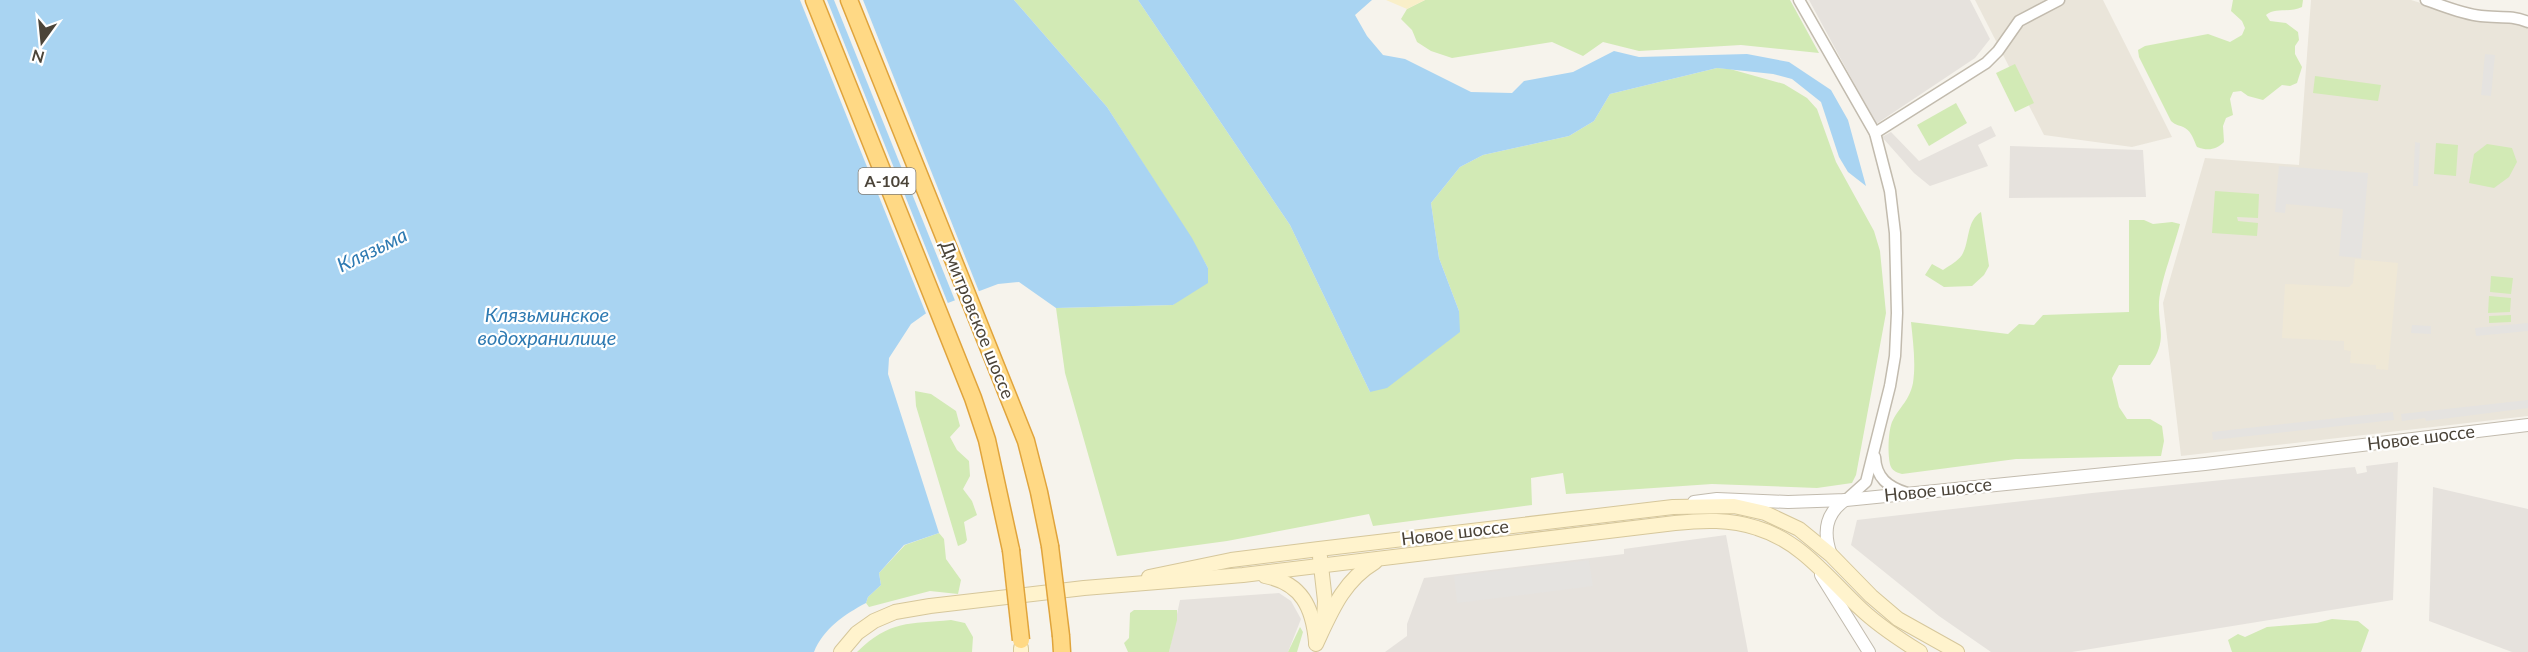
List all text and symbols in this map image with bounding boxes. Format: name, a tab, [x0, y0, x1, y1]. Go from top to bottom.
north arrow	[12, 12, 72, 72]
text: N	[30, 46, 46, 68]
road number: А-104	[858, 168, 916, 194]
water label: Клязьма	[333, 222, 411, 276]
street label: Дмитровское шоссе	[936, 237, 1020, 402]
water label: Клязьминское водохранилище	[478, 302, 616, 349]
street label: Новое шоссе	[2366, 419, 2476, 455]
street label: Новое шоссе	[1883, 472, 1993, 506]
street label: Новое шоссе	[1400, 514, 1510, 550]

